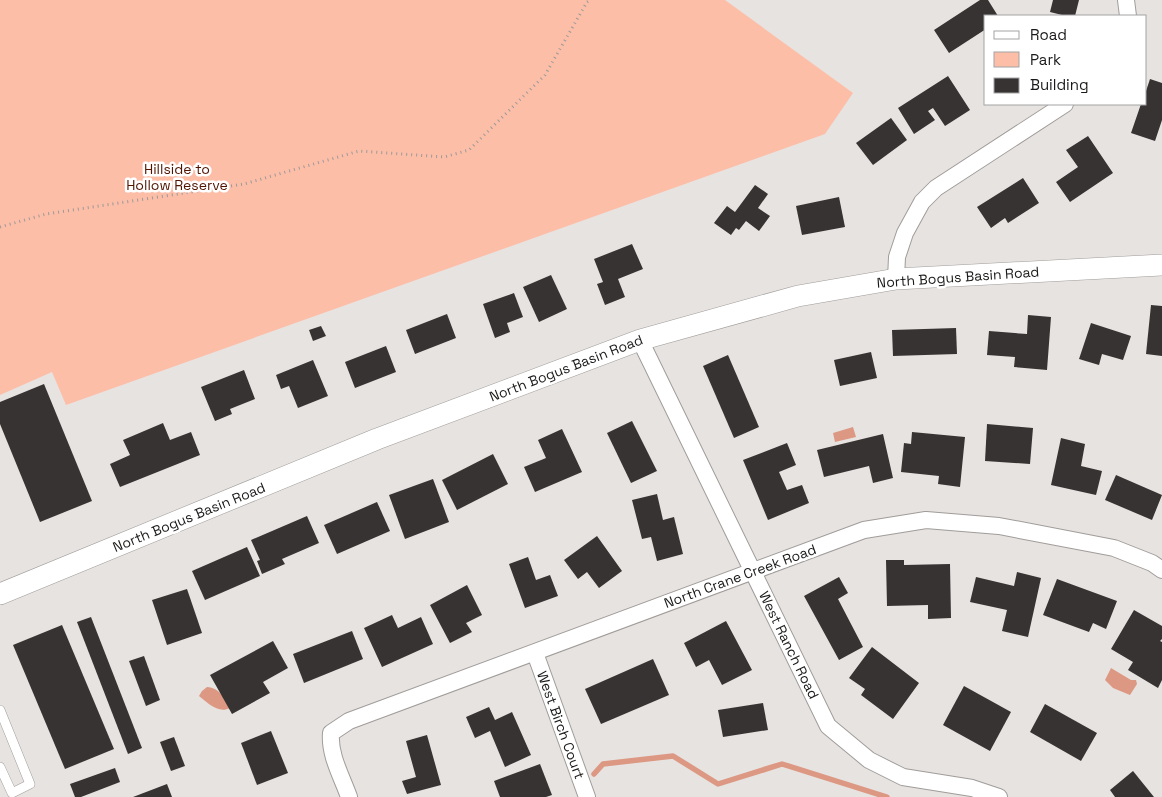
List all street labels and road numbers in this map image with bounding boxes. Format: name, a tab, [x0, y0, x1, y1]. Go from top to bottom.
street label: North Bogus Basin Road	[876, 262, 1040, 292]
street label: North Bogus Basin Road	[487, 330, 645, 406]
street label: North Bogus Basin Road	[110, 478, 268, 556]
street label: North Crane Creek Road	[662, 540, 818, 612]
street label: West Ranch Road	[755, 588, 823, 702]
street label: West Birch Court	[533, 668, 589, 782]

